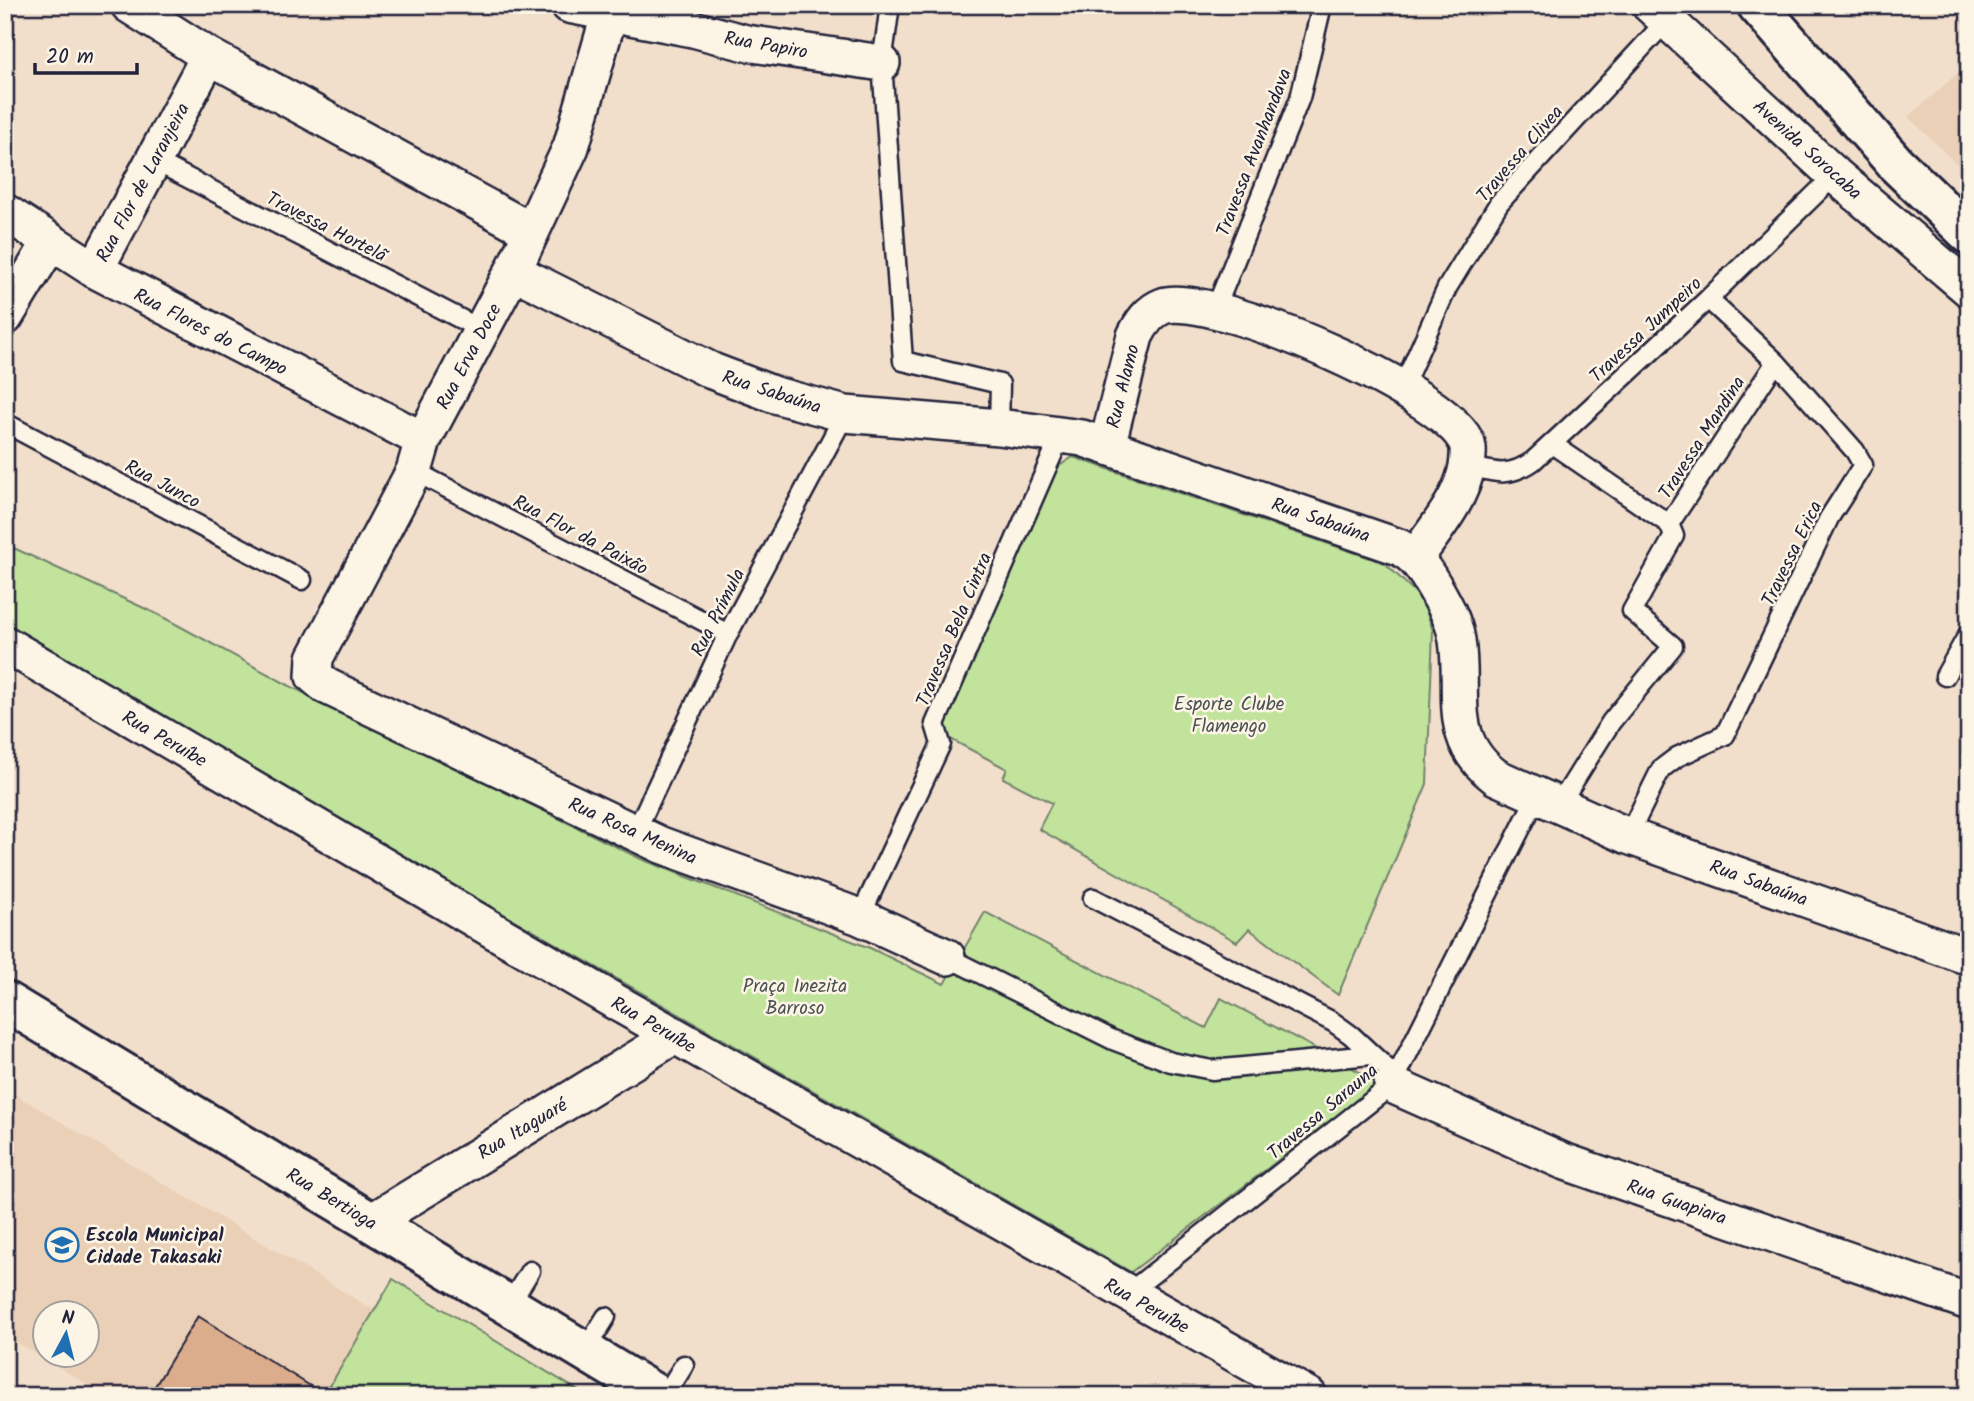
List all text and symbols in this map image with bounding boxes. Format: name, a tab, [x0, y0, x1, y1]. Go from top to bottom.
street label: Rua Papiro	[721, 24, 810, 68]
scale bar	[35, 32, 136, 76]
text: 20 m	[46, 41, 94, 74]
street label: Travessa Avanhandava	[1209, 64, 1301, 241]
street label: Avenida Sorocaba	[1745, 93, 1868, 208]
street label: Rua Flor de Laranjeira	[89, 98, 199, 268]
street label: Travessa Clivea	[1470, 99, 1571, 210]
street label: Travessa Hortelã	[261, 184, 393, 272]
street label: Travessa Jumpeiro	[1583, 270, 1710, 391]
street label: Rua Flores do Campo	[128, 281, 292, 385]
street label: Rua Erva Doce	[429, 298, 511, 415]
street label: Rua Alamo	[1099, 341, 1149, 432]
street label: Rua Sabaúna	[718, 363, 825, 423]
street label: Travessa Mandina	[1652, 370, 1754, 506]
street label: Rua Junco	[119, 452, 205, 517]
street label: Rua Flor da Paixão	[507, 487, 653, 584]
street label: Rua Sabaúna	[1267, 490, 1374, 552]
street label: Travessa Erica	[1754, 496, 1831, 612]
street label: Travessa Bela Cintra	[909, 548, 1001, 712]
street label: Rua Prímula	[684, 563, 754, 662]
park label: Esporte Clube Flamengo	[1174, 690, 1285, 742]
street label: Rua Peruíbe	[116, 703, 213, 776]
street label: Rua Rosa Menina	[563, 790, 701, 874]
street label: Rua Sabaúna	[1705, 852, 1812, 916]
park label: Praça Inezita Barroso	[743, 972, 847, 1024]
street label: Rua Peruíbe	[605, 989, 702, 1062]
street label: Travessa Sarauna	[1261, 1057, 1385, 1168]
street label: Rua Itaguaré	[472, 1091, 574, 1168]
street label: Rua Bertioga	[279, 1161, 382, 1239]
street label: Rua Guapiara	[1622, 1172, 1730, 1234]
place label: Escola Municipal Cidade Takasaki	[86, 1221, 225, 1273]
school or university icon: Escola Municipal Cidade Takasaki	[43, 1226, 81, 1264]
street label: Rua Peruíbe	[1098, 1271, 1195, 1343]
north arrow	[32, 1300, 102, 1370]
text: N	[60, 1303, 76, 1335]

